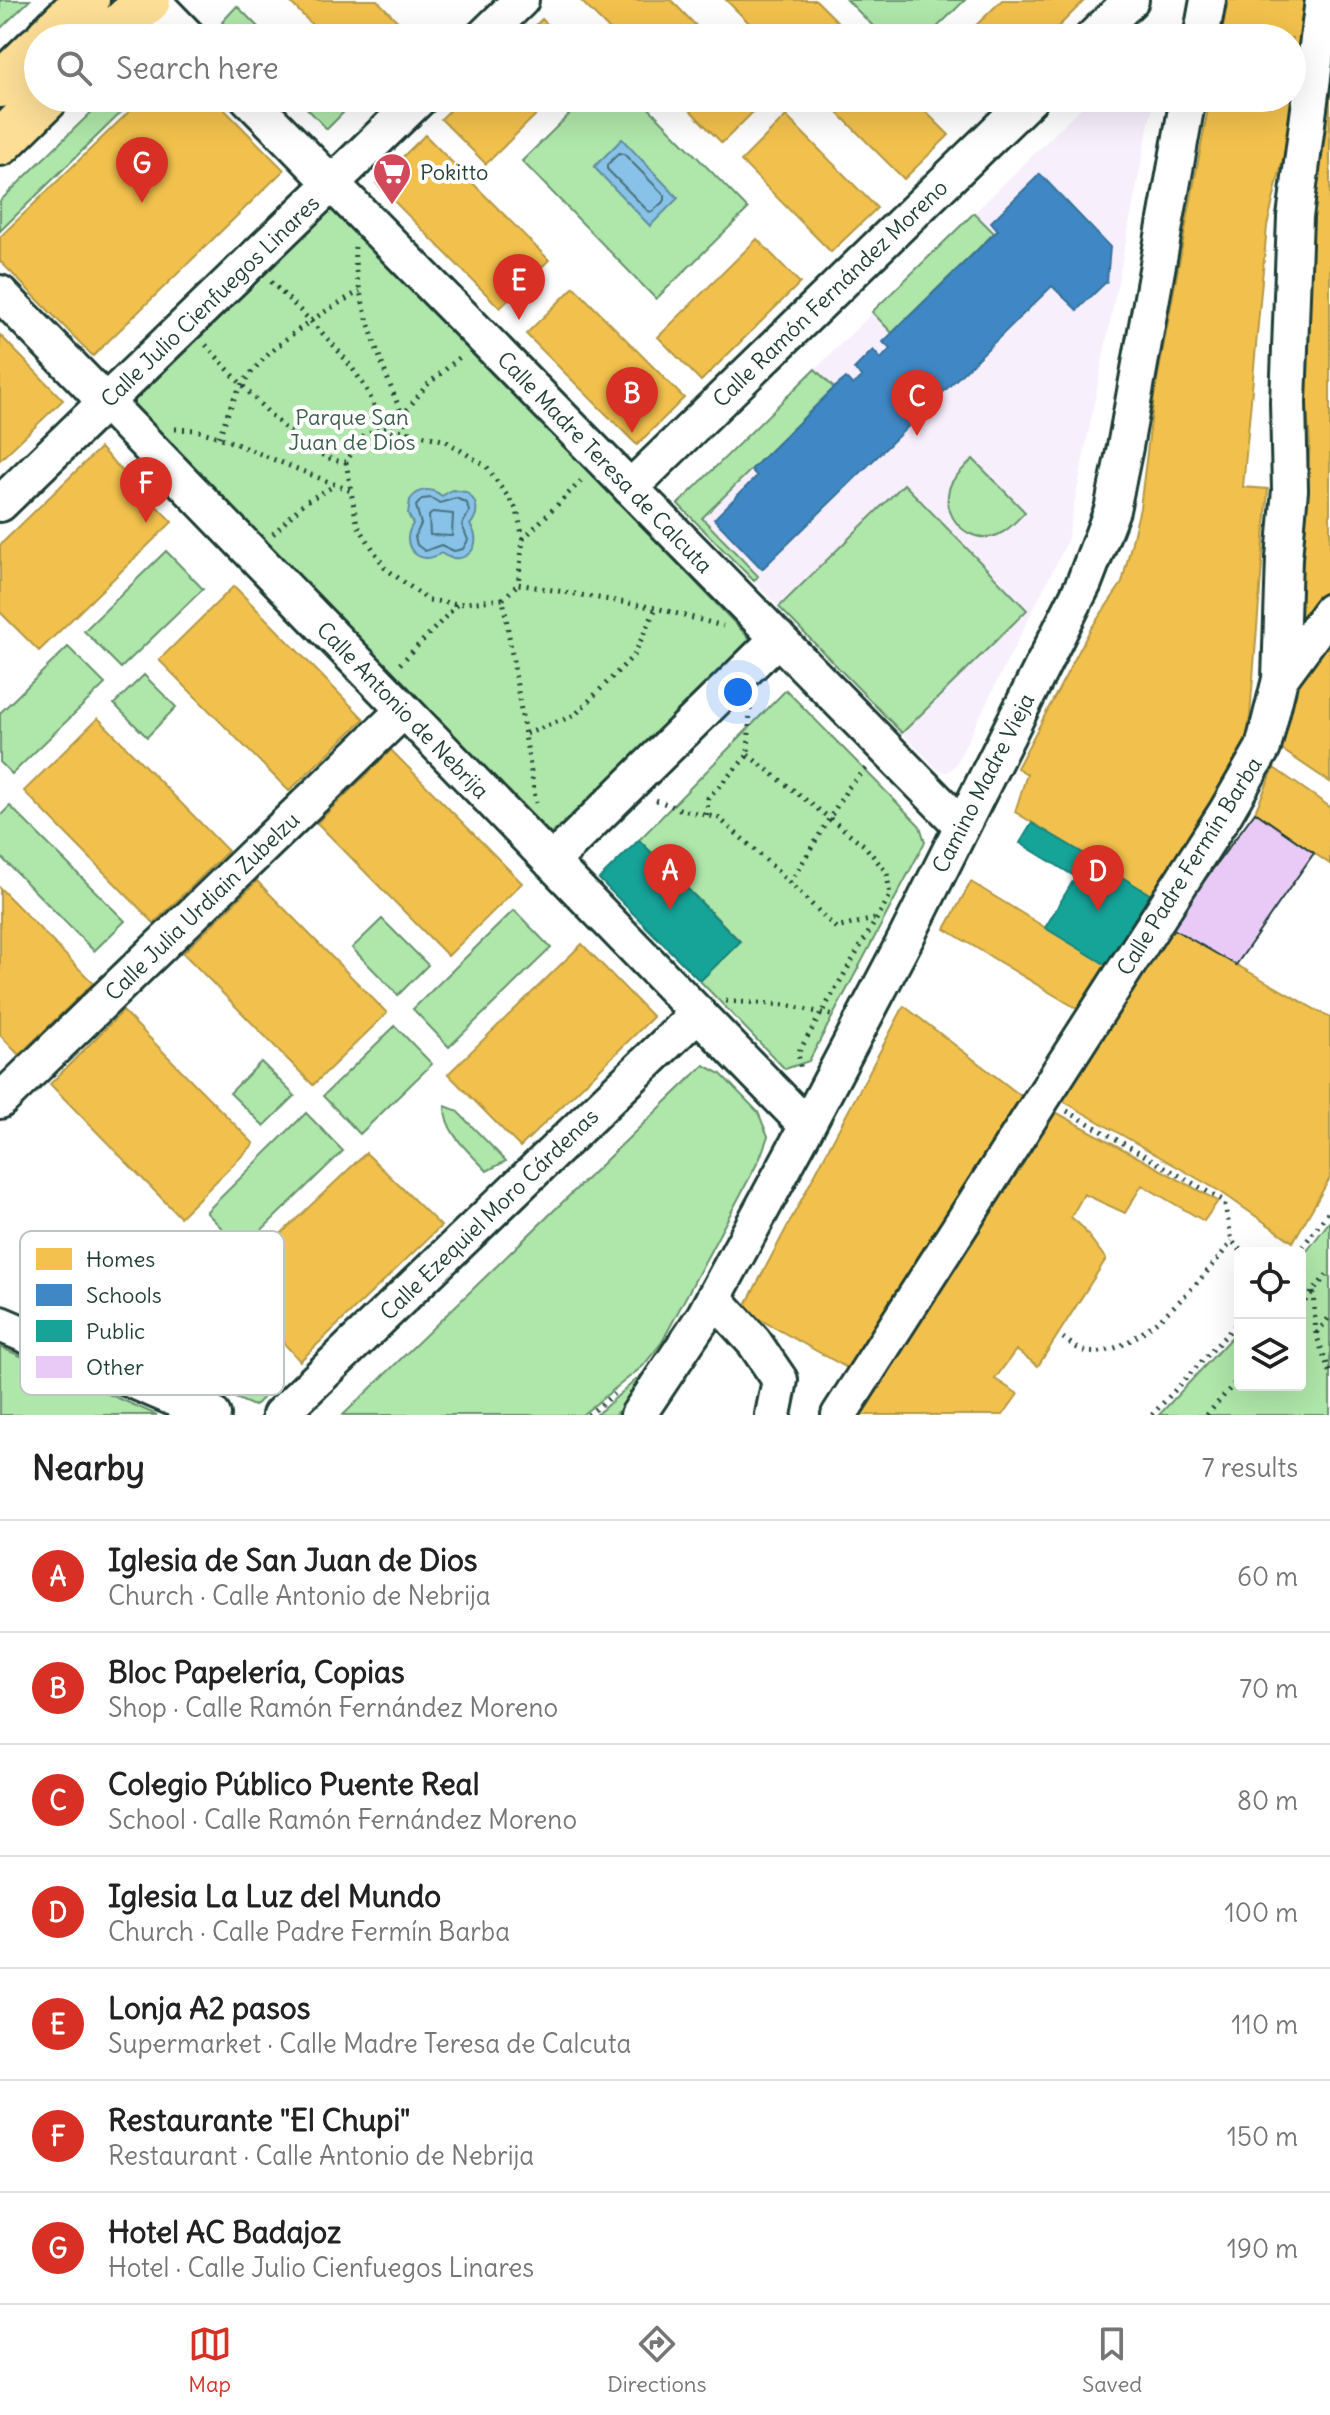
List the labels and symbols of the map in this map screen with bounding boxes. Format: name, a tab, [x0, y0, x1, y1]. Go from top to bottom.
pin: G	[116, 137, 168, 203]
supermarket icon: Pokitto	[371, 151, 413, 206]
place label: Pokitto	[420, 158, 488, 186]
street label: Calle Ramón Fernández Moreno	[707, 174, 953, 412]
street label: Calle Julio Cienfuegos Linares	[95, 189, 325, 413]
pin: E	[493, 254, 545, 320]
street label: Calle Madre Teresa de Calcuta	[491, 345, 719, 579]
pin: B	[606, 367, 658, 433]
pin: C	[891, 370, 943, 436]
park label: Parque San Juan de Dios	[288, 403, 416, 456]
pin: F	[120, 457, 172, 523]
street label: Calle Antonio de Nebrija	[311, 615, 495, 805]
your location	[718, 672, 758, 712]
street label: Camino Madre Vieja	[926, 688, 1040, 878]
street label: Calle Padre Fermín Barba	[1110, 752, 1268, 980]
street label: Calle Julia Urdiain Zubelzu	[99, 806, 305, 1006]
pin: A	[644, 844, 696, 910]
pin: D	[1072, 845, 1124, 911]
street label: Calle Ezequiel Moro Cárdenas	[374, 1102, 604, 1326]
legend	[20, 1231, 284, 1395]
text: Homes	[86, 1245, 155, 1273]
text: Schools	[86, 1281, 162, 1309]
text: Public	[86, 1317, 145, 1345]
text: Other	[86, 1353, 144, 1381]

